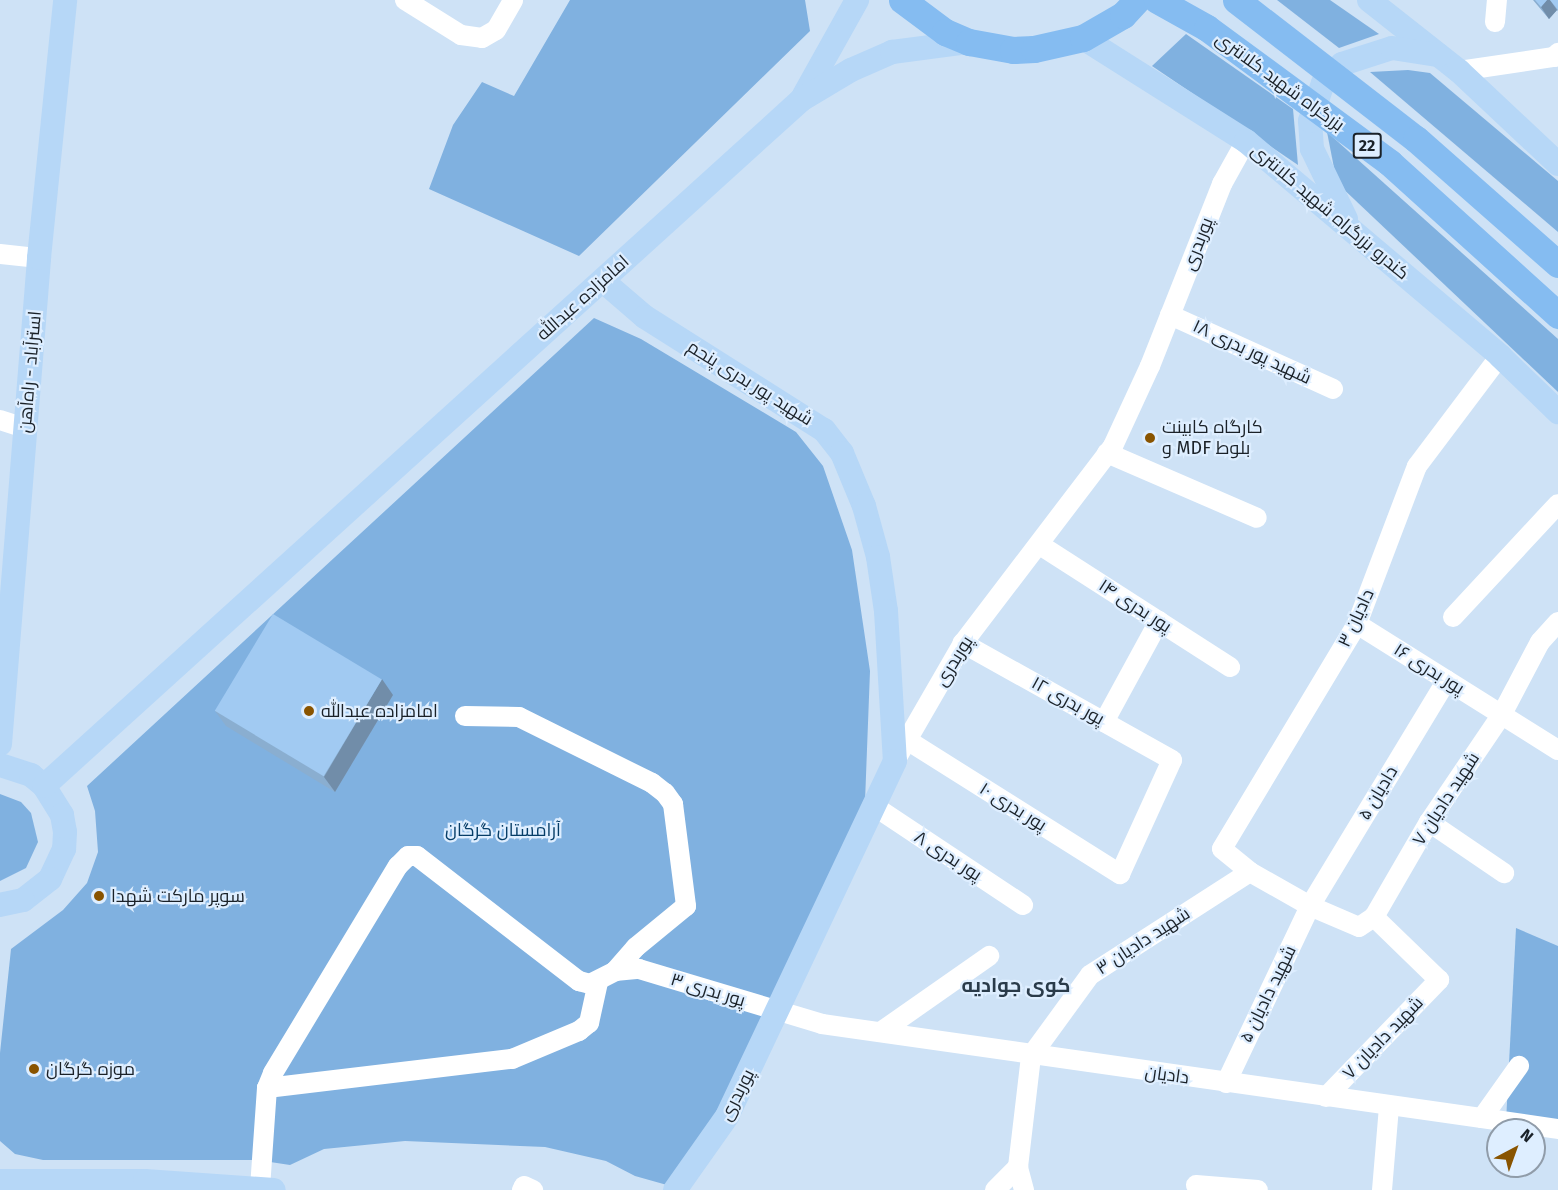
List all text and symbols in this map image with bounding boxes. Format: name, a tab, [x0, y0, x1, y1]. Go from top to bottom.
street label: بزرگراه شهید کلانتری	[1211, 28, 1349, 136]
road number: 22	[1352, 133, 1382, 159]
street label: کندرو بزرگراه شهید کلانتری	[1247, 140, 1413, 284]
street label: پوربدری	[1178, 214, 1218, 274]
street label: امامزاده عبدالله	[532, 251, 634, 345]
street label: استرآباد - راه‌آهن	[14, 310, 46, 434]
street label: شهید پور بدری ۱۸	[1189, 315, 1315, 389]
street label: شهید پور بدری پنجم	[683, 336, 817, 430]
place label: کارگاه کابینت و MDF بلوط	[1162, 417, 1263, 460]
marker: کارگاه کابینت و MDF بلوط	[1143, 431, 1157, 445]
street label: پور بدری ۱۴	[1095, 575, 1175, 637]
street label: دادیان ۳	[1333, 586, 1379, 650]
street label: پوربدری	[930, 632, 978, 690]
street label: پور بدری ۱۶	[1390, 639, 1468, 699]
street label: پور بدری ۱۲	[1028, 672, 1108, 730]
place label: امامزاده عبدالله	[321, 700, 438, 722]
marker: امامزاده عبدالله	[302, 704, 316, 718]
street label: شهید دادیان ۷	[1408, 748, 1484, 850]
street label: دادیان ۵	[1354, 762, 1402, 824]
street label: پور بدری ۱۰	[976, 778, 1050, 836]
park label: آرامستان گرگان	[445, 819, 561, 841]
street label: پور بدری ۸	[910, 826, 986, 886]
place label: سوپر مارکت شهدا	[111, 885, 245, 907]
marker: سوپر مارکت شهدا	[92, 889, 106, 903]
street label: ۳ شهید دادیان	[1092, 903, 1194, 979]
street label: ۵ شهید دادیان	[1235, 942, 1301, 1046]
street label: پور بدری ۳	[668, 968, 748, 1012]
district label: کوی جوادیه	[961, 973, 1071, 997]
street label: ۷ شهید دادیان	[1338, 992, 1428, 1084]
place label: موزه گرگان	[46, 1058, 135, 1080]
street label: دادیان	[1144, 1061, 1190, 1089]
marker: موزه گرگان	[27, 1062, 41, 1076]
street label: پوربدری	[715, 1065, 759, 1125]
north arrow	[1486, 1118, 1546, 1178]
text: N	[1517, 1125, 1537, 1146]

